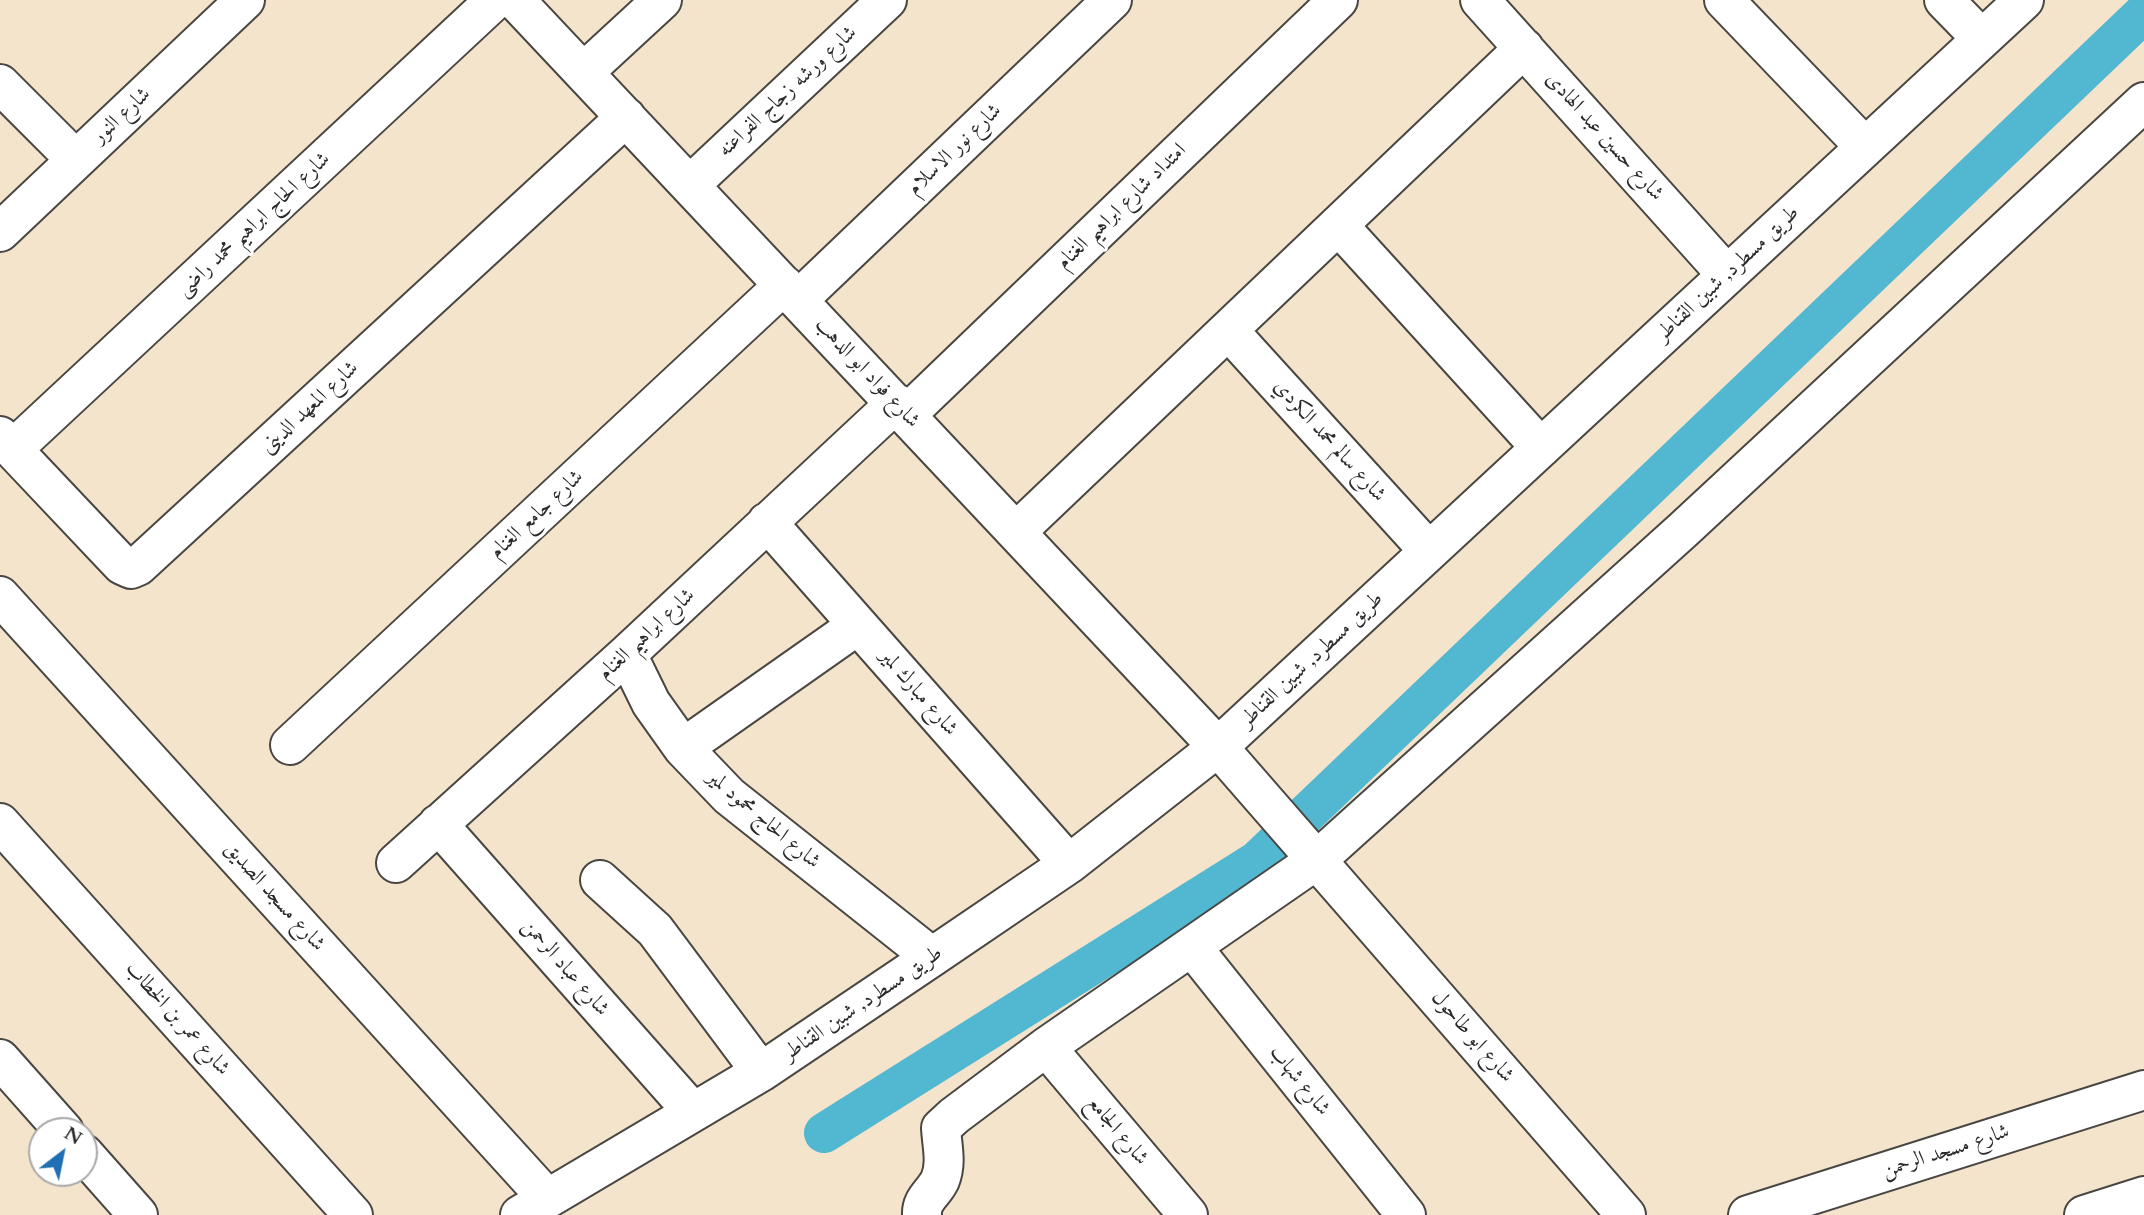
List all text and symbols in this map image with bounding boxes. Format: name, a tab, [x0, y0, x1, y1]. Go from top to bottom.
street label: شارع ورشه زجاج الفراعنه	[713, 21, 863, 163]
street label: شارع حسين عبد الهادى	[1540, 67, 1668, 207]
street label: شارع النور	[87, 83, 157, 149]
street label: شارع نور الاسلام	[903, 99, 1007, 201]
street label: امتداد شارع ابراهيم الغنام	[1052, 139, 1192, 275]
street label: شارع الحاج ابراهيم محمد راضى	[172, 147, 336, 303]
street label: طريق مسطرد, شبين القناطر	[1651, 201, 1805, 347]
street label: شارع فواد ابو الدهب	[809, 312, 925, 434]
street label: شارع المعهد الدينى	[256, 356, 364, 460]
street label: شارع سالم محمد الكردي	[1267, 375, 1391, 507]
street label: شارع جامع الغنام	[485, 465, 589, 565]
street label: شارع ابراهيم الغنام	[593, 584, 701, 686]
street label: طريق مسطرد, شبين القناطر	[1235, 587, 1389, 733]
street label: شارع مبارك لمير	[873, 644, 963, 742]
street label: شارع الحاج محمود لمير	[701, 765, 825, 875]
street label: شارع مسجد الصديق	[218, 837, 330, 957]
street label: شارع عباد الرحمن	[516, 914, 614, 1022]
street label: طريق مسطرد, شبين القناطر	[778, 941, 948, 1067]
street label: شارع عمر بن الخطاب	[119, 957, 235, 1081]
street label: شارع ابو طاحول	[1425, 986, 1519, 1088]
street label: شارع شهاب	[1263, 1041, 1335, 1121]
street label: شارع الجامع	[1081, 1091, 1153, 1171]
north arrow	[28, 1117, 98, 1187]
text: N	[59, 1120, 87, 1151]
street label: شارع مسجد الرحمن	[1879, 1120, 2013, 1184]

